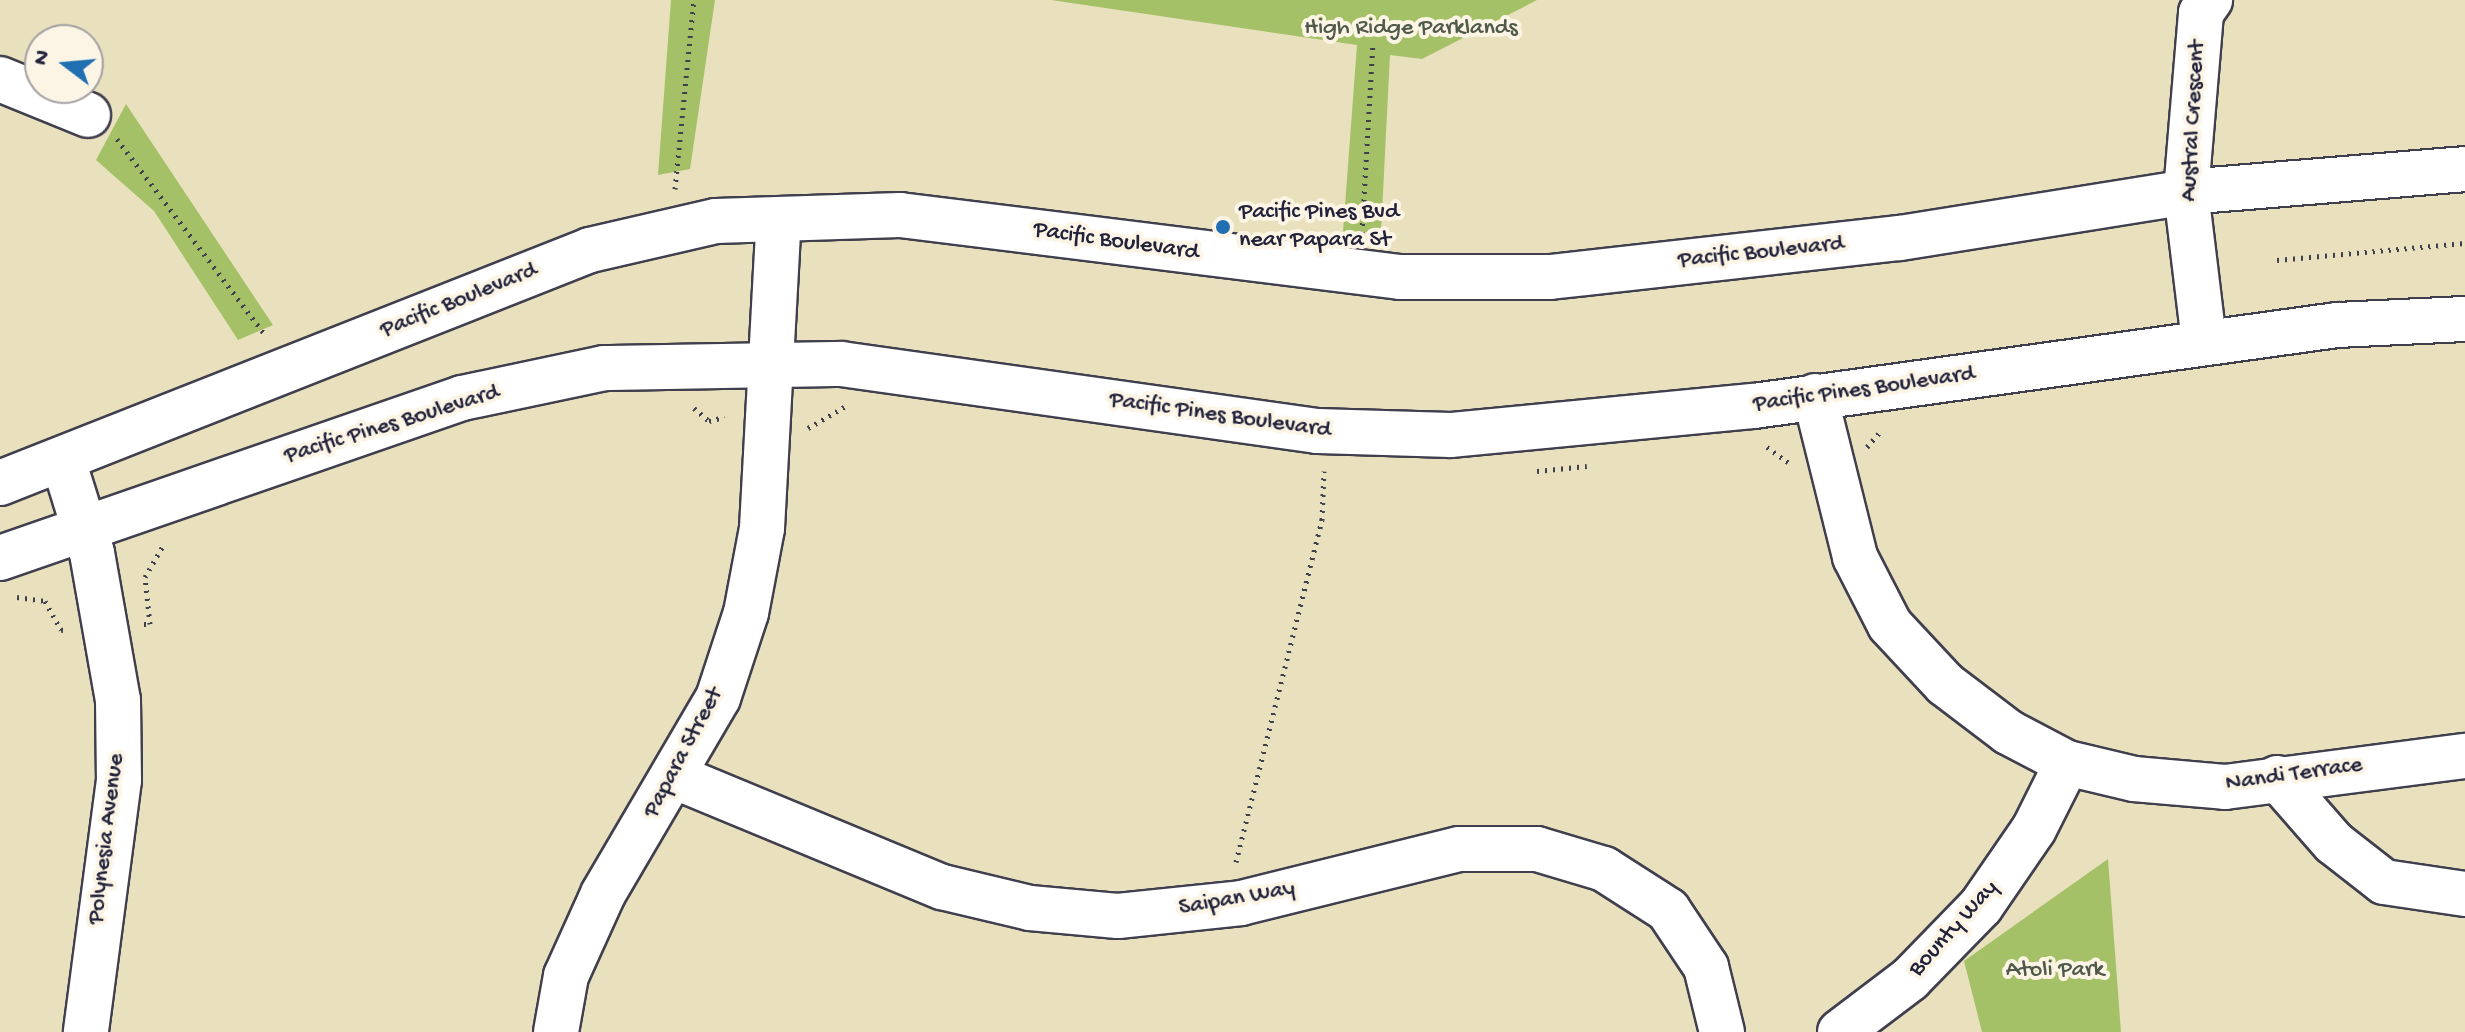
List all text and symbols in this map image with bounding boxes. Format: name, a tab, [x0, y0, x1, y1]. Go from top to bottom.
park label: High Ridge Parklands	[1304, 15, 1518, 43]
north arrow	[24, 24, 104, 104]
street label: Austral Crescent	[2175, 40, 2213, 202]
text: N	[28, 47, 57, 68]
place label: Pacific Pines Bvd near Papara St	[1239, 199, 1399, 255]
street label: Pacific Boulevard	[1032, 216, 1200, 268]
marker: Pacific Pines Bvd near Papara St	[1214, 218, 1232, 236]
street label: Pacific Boulevard	[1677, 230, 1845, 276]
street label: Pacific Boulevard	[376, 256, 542, 346]
street label: Pacific Pines Boulevard	[1751, 360, 1977, 420]
street label: Pacific Pines Boulevard	[281, 379, 503, 471]
street label: Pacific Pines Boulevard	[1107, 386, 1333, 446]
street label: Papara Street	[638, 683, 730, 823]
street label: Nandi Terrace	[2224, 751, 2364, 799]
street label: Polynesia Avenue	[82, 752, 132, 926]
street label: Saipan Way	[1177, 875, 1297, 923]
street label: Bounty Way	[1903, 875, 2005, 983]
park label: Atoli Park	[2006, 957, 2104, 985]

